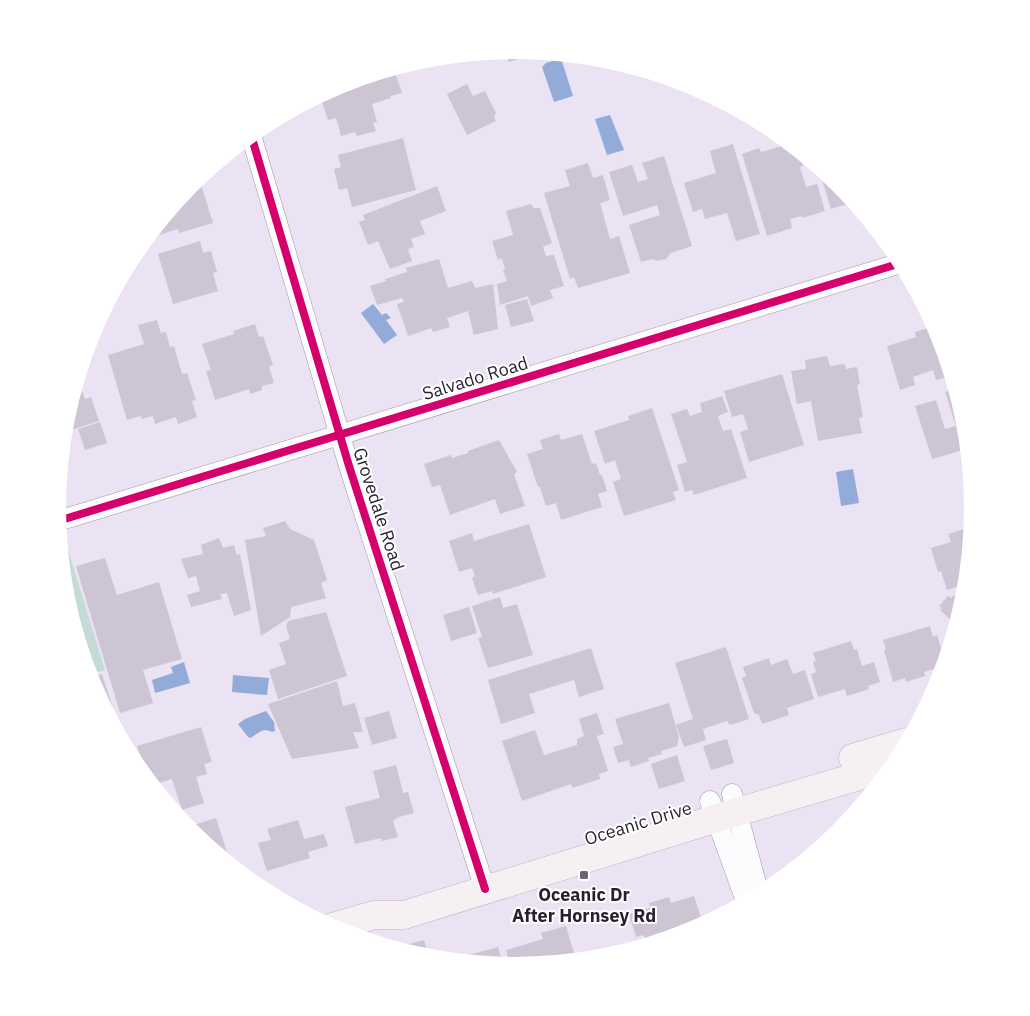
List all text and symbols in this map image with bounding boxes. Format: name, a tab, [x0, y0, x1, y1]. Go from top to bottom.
street label: Salvado Road	[419, 351, 531, 405]
street label: Grovedale Road	[348, 445, 410, 573]
street label: Oceanic Drive	[582, 796, 695, 850]
marker: Oceanic Dr After Hornsey Rd	[578, 869, 590, 881]
place label: Oceanic Dr After Hornsey Rd	[512, 883, 656, 927]

